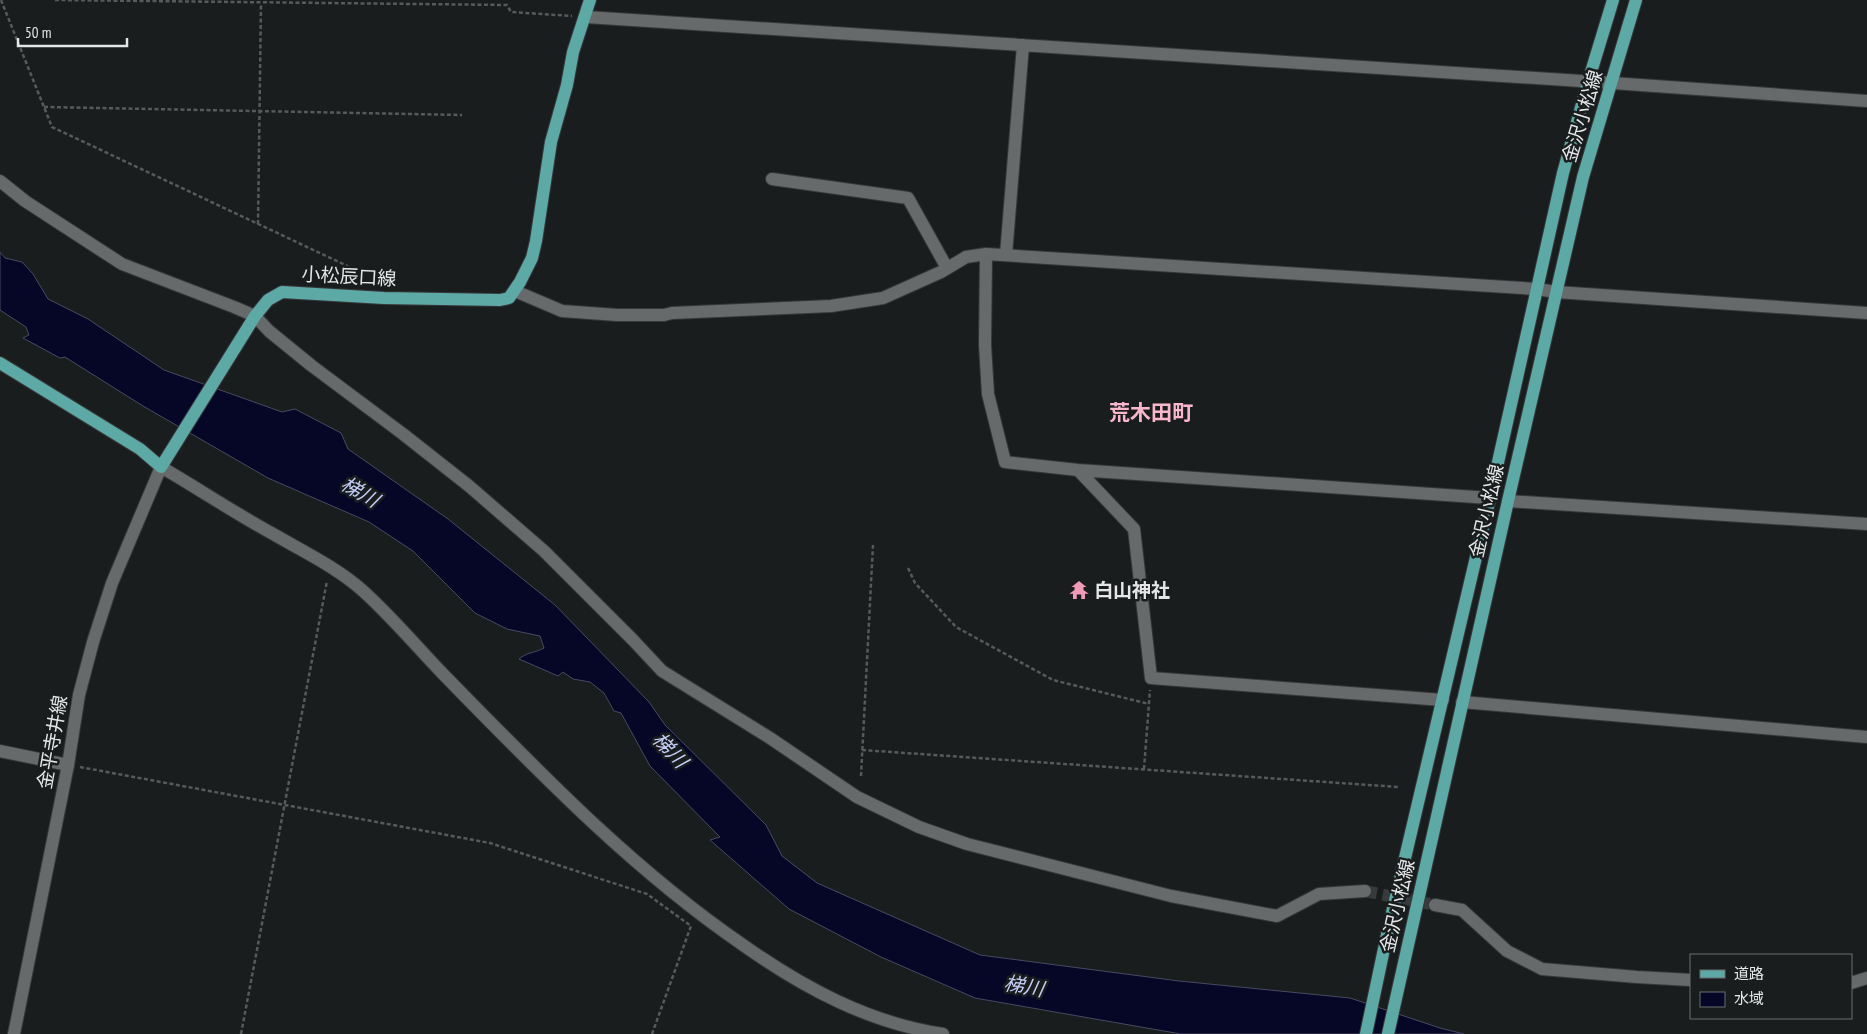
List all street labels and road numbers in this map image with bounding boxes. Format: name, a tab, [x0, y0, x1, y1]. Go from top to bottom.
street label: 金沢小松線	[1557, 67, 1607, 165]
street label: 小松辰口線	[301, 262, 397, 290]
street label: 金沢小松線	[1464, 462, 1508, 560]
street label: 金平寺井線	[32, 693, 72, 791]
street label: 金沢小松線	[1375, 857, 1419, 955]

